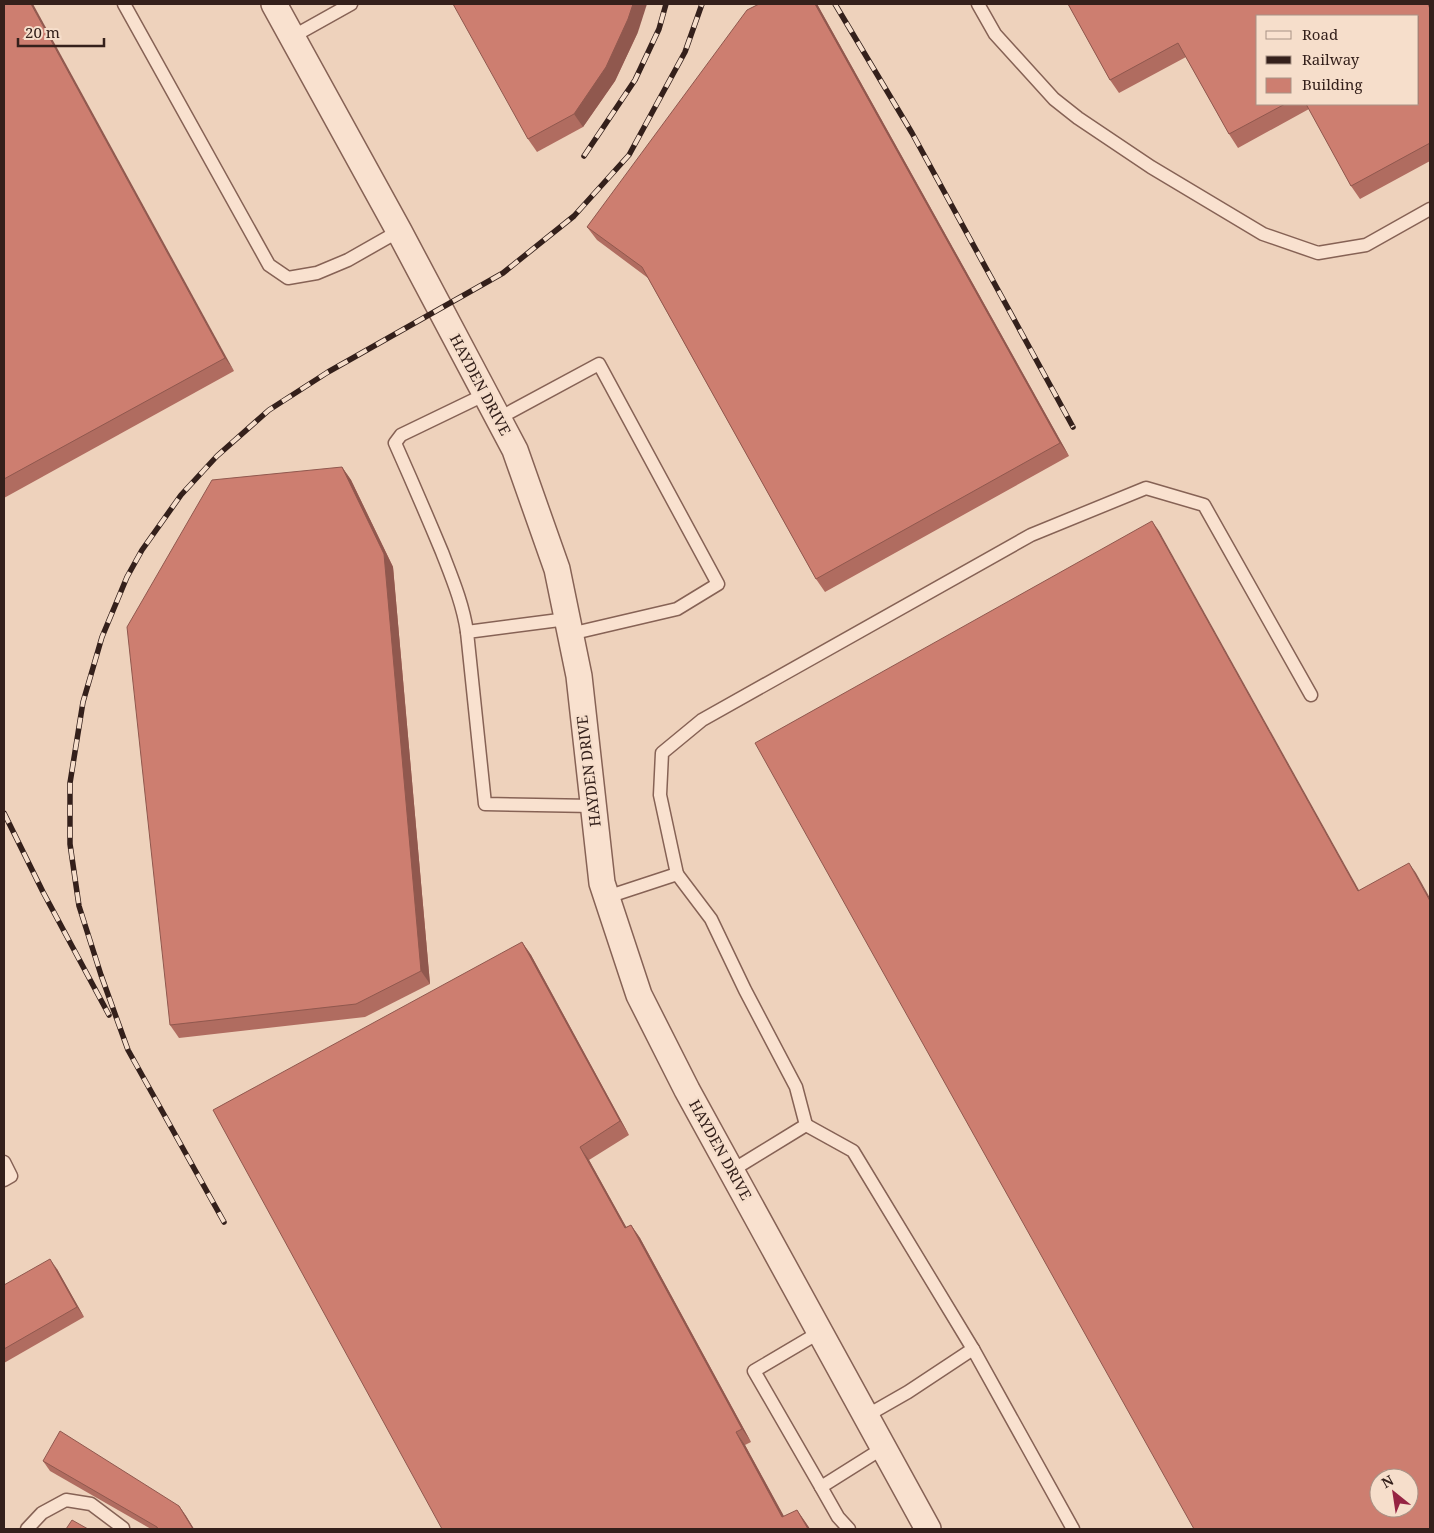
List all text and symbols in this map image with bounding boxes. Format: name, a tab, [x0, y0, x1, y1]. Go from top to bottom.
scale bar	[18, 15, 104, 47]
legend	[1256, 15, 1419, 105]
text: 20 m	[25, 22, 60, 42]
text: Road	[1302, 24, 1338, 44]
text: Railway	[1302, 49, 1360, 69]
text: Building	[1302, 74, 1363, 94]
street label: HAYDEN DRIVE	[446, 330, 516, 439]
street label: HAYDEN DRIVE	[571, 714, 605, 828]
street label: HAYDEN DRIVE	[685, 1096, 757, 1203]
north arrow	[1369, 1468, 1419, 1518]
text: N	[1378, 1470, 1397, 1492]

